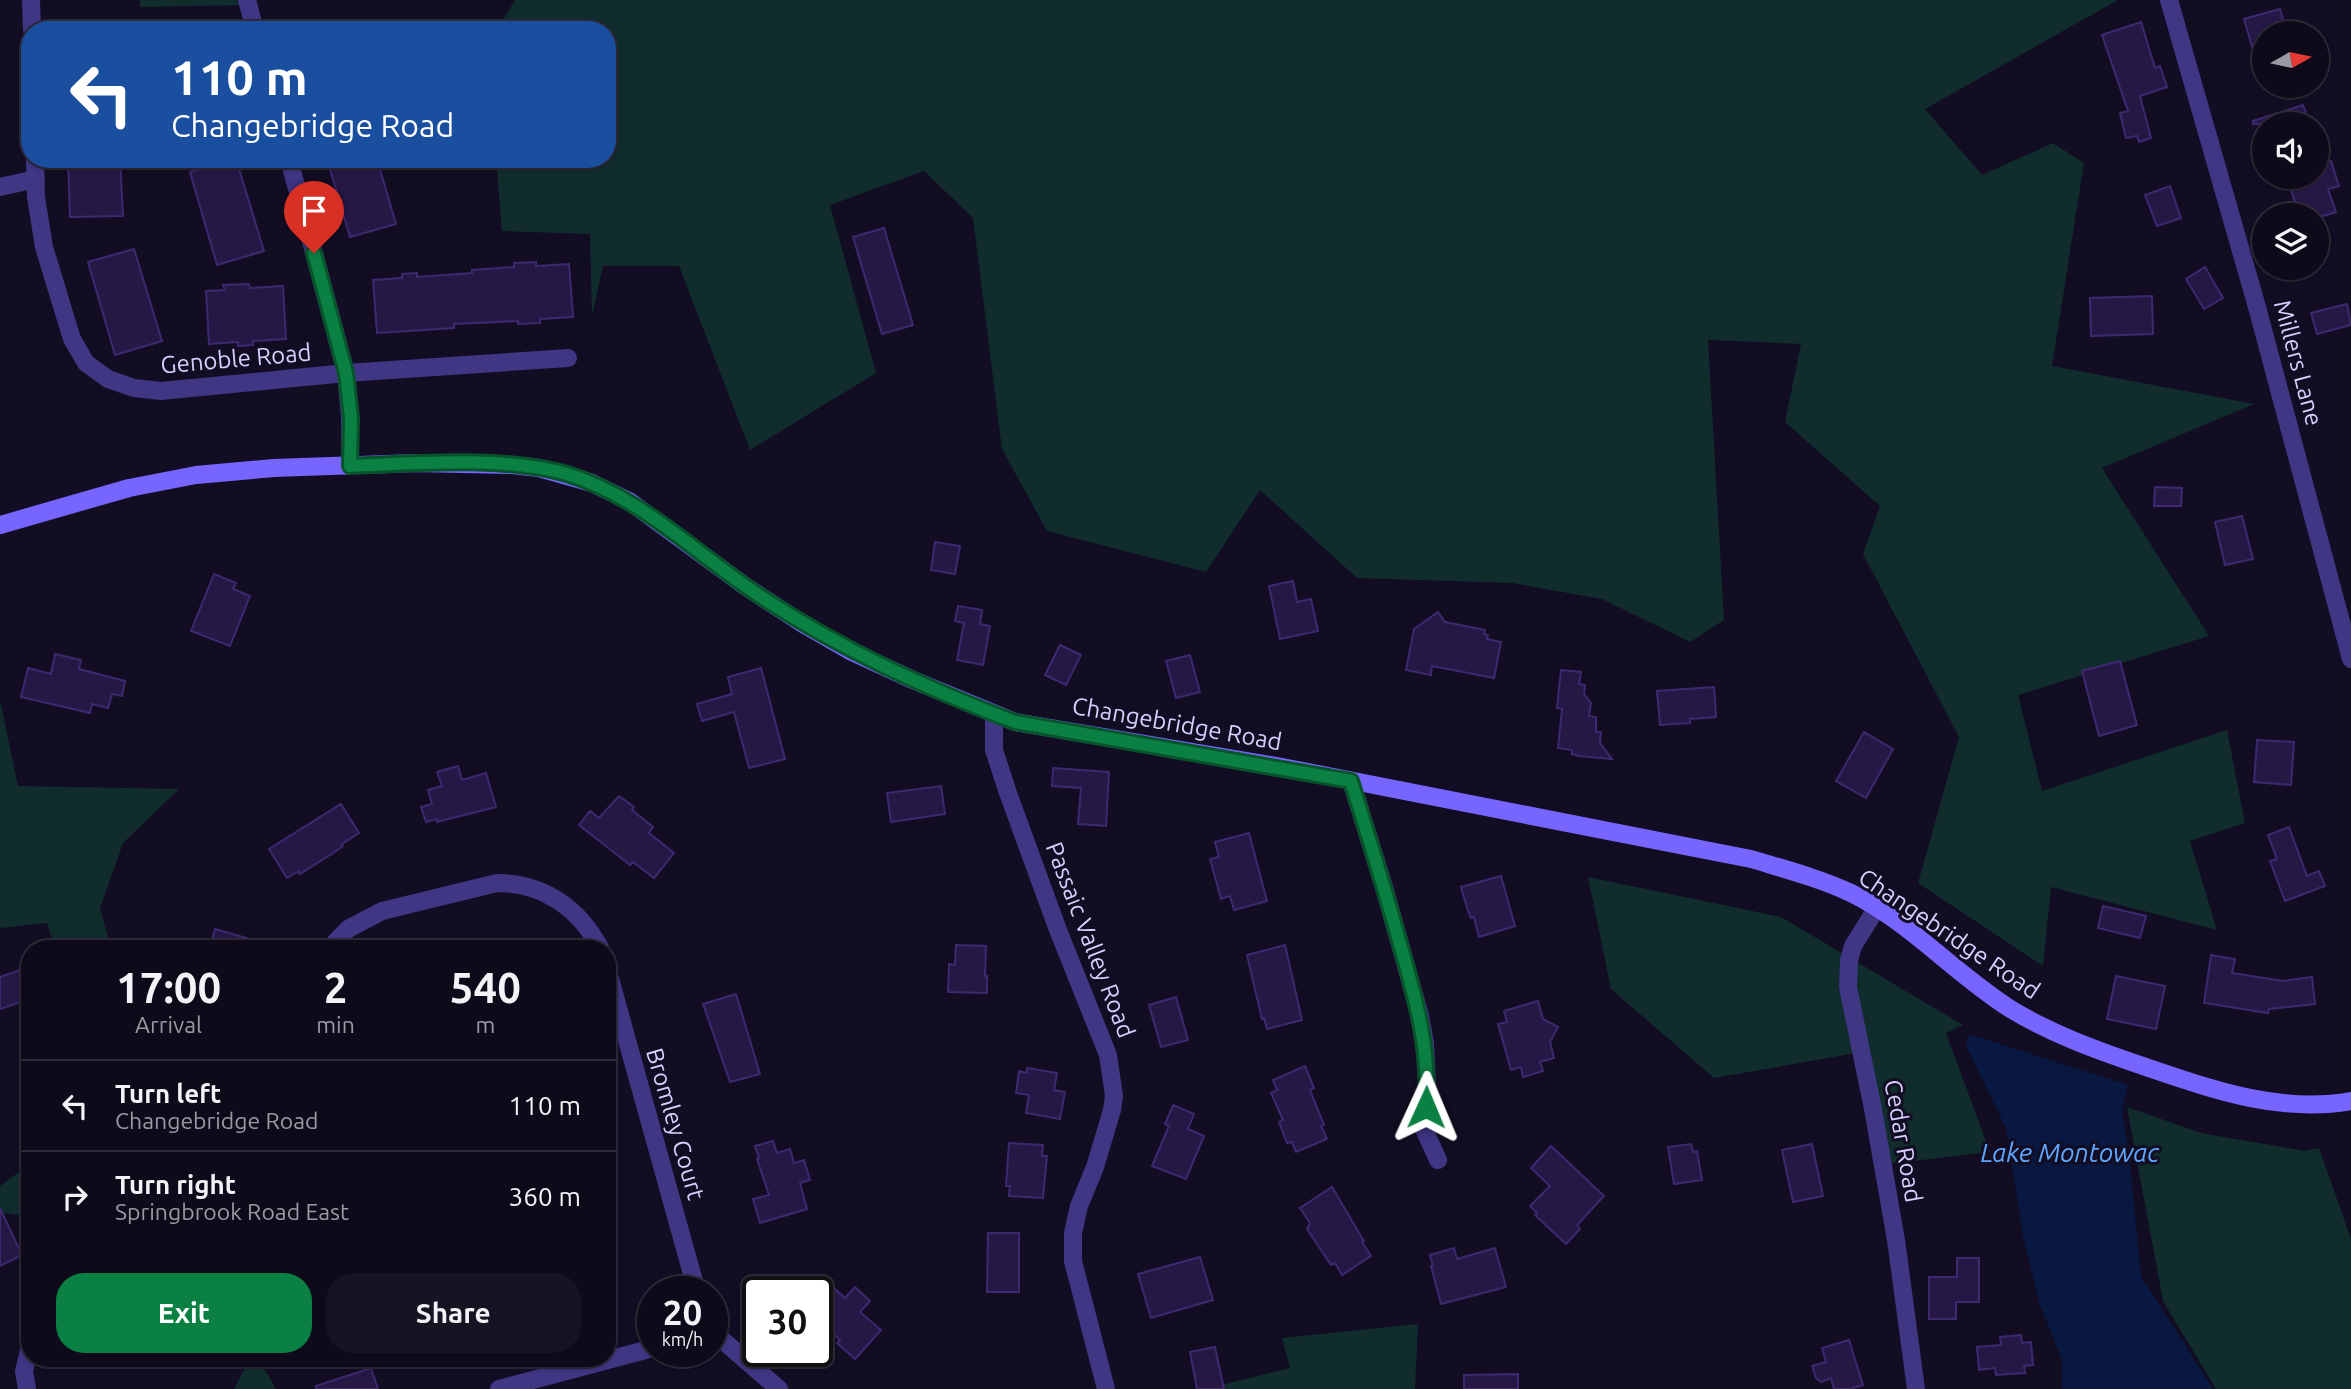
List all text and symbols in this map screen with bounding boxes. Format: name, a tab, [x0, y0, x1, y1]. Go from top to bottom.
north arrow	[2252, 21, 2329, 98]
map controls	[2252, 21, 2329, 280]
icon: left	[56, 49, 147, 140]
text: 110 m	[171, 49, 308, 104]
text: Changebridge Road	[171, 107, 454, 143]
button: sound	[2252, 112, 2329, 189]
pin	[284, 181, 344, 253]
icon: arrive	[295, 192, 333, 230]
button: layers	[2252, 203, 2329, 280]
street label: Millers Lane	[2269, 297, 2328, 429]
street label: Genoble Road	[159, 338, 312, 379]
street label: Changebridge Road	[1070, 692, 1284, 755]
street label: Passaic Valley Road	[1041, 838, 1140, 1042]
street label: Changebridge Road	[1854, 863, 2045, 1004]
text: 17:00	[116, 964, 221, 1011]
text: 2	[324, 964, 347, 1011]
text: 540	[450, 964, 521, 1011]
text: Arrival	[135, 1012, 202, 1037]
text: min	[316, 1012, 355, 1037]
text: m	[475, 1012, 495, 1037]
street label: Bromley Court	[641, 1045, 710, 1203]
position arrow	[1389, 1070, 1463, 1144]
street label: Cedar Road	[1879, 1077, 1928, 1204]
text: Turn left	[115, 1079, 221, 1108]
icon: left	[56, 1087, 94, 1125]
text: 110 m	[509, 1091, 581, 1120]
text: Changebridge Road	[115, 1108, 319, 1133]
water label: Lake Montowac	[1981, 1138, 2160, 1167]
text: Turn right	[115, 1170, 236, 1199]
icon: right	[56, 1178, 94, 1216]
text: 360 m	[509, 1182, 581, 1211]
text: Springbrook Road East	[115, 1199, 349, 1224]
button: Exit	[56, 1273, 312, 1353]
button: Share	[326, 1273, 581, 1353]
speed limit sign: 30	[742, 1276, 833, 1367]
text: 20	[663, 1292, 702, 1332]
text: km/h	[662, 1329, 703, 1349]

